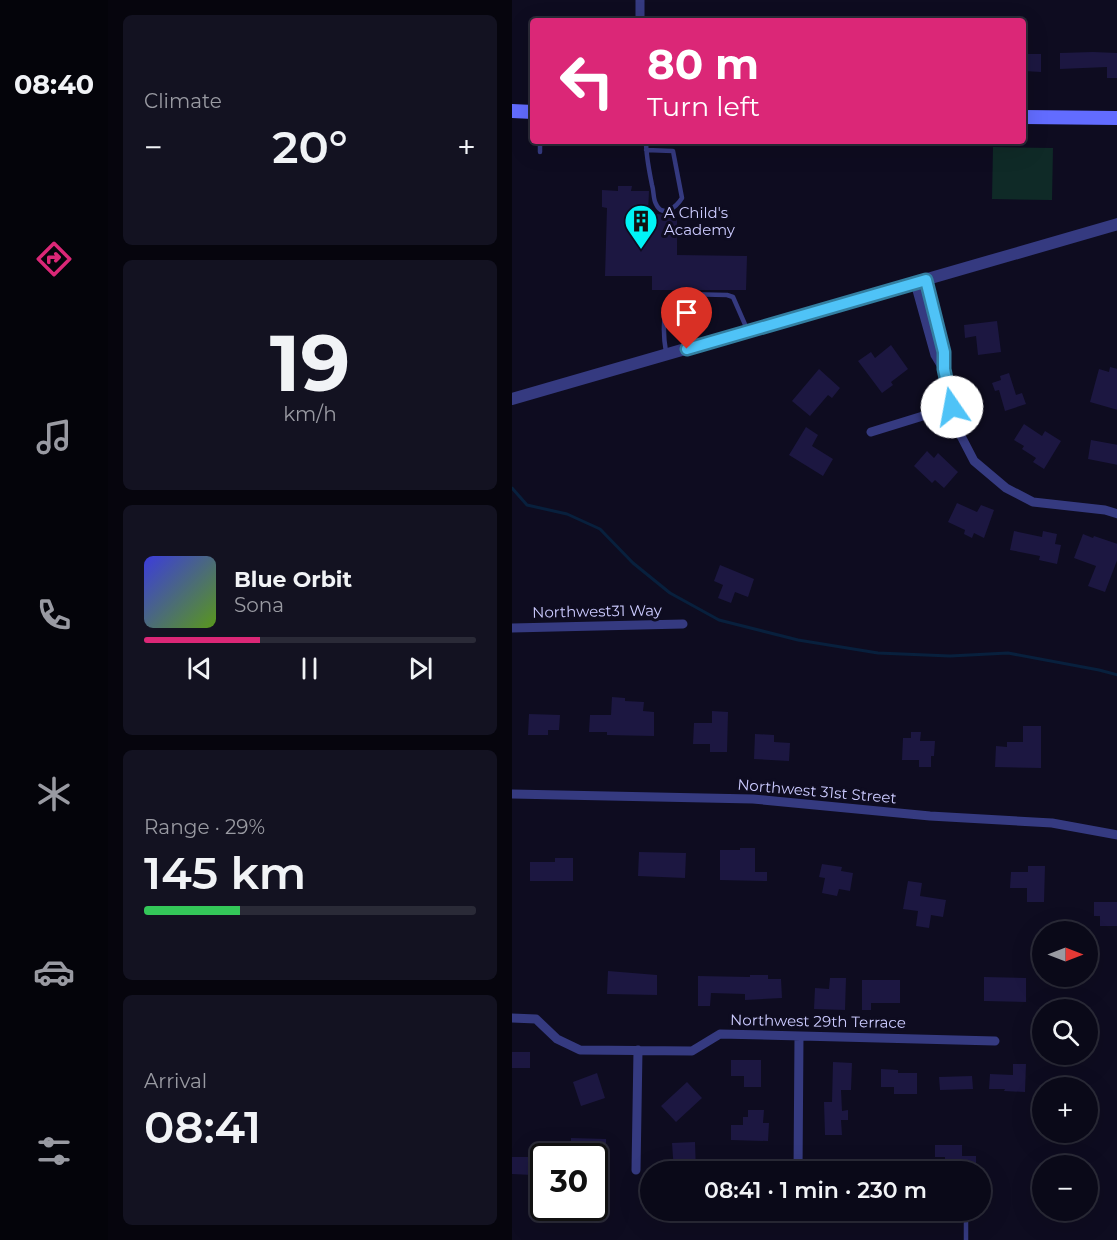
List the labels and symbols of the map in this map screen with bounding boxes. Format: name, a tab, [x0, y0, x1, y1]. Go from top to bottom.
building icon: A Child's Academy	[623, 203, 659, 250]
place label: A Child's Academy	[664, 203, 736, 239]
pin	[661, 287, 712, 349]
position arrow	[920, 375, 984, 439]
street label: Northwest31 Way	[532, 600, 663, 622]
street label: Northwest 31st Street	[737, 775, 897, 807]
north arrow	[1032, 921, 1098, 987]
street label: Northwest 29th Terrace	[730, 1010, 906, 1032]
speed limit sign: 30	[530, 1143, 608, 1221]

